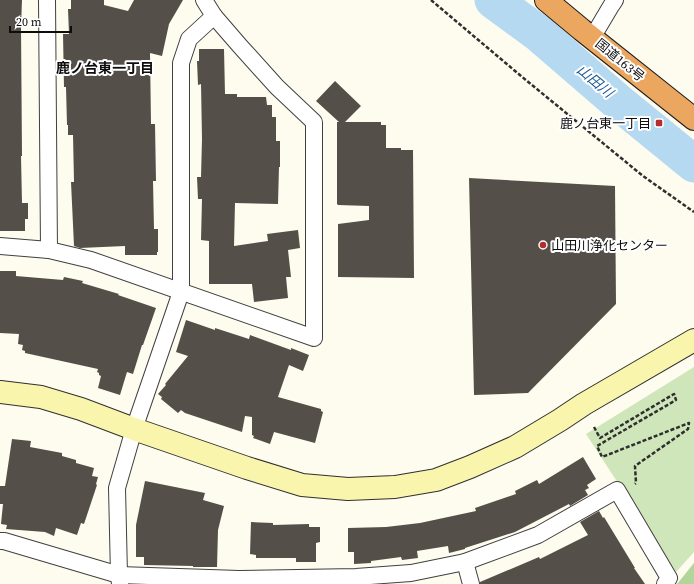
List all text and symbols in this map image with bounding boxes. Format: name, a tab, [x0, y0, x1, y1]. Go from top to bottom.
scale bar	[10, 8, 71, 34]
text: 20 m	[16, 14, 42, 30]
street label: 国道163号	[592, 35, 648, 85]
district label: 鹿ノ台東一丁目	[56, 58, 154, 78]
water label: 山田川	[572, 60, 619, 103]
place label: 鹿ノ台東一丁目	[560, 115, 651, 132]
marker: 鹿ノ台東一丁目	[654, 118, 664, 128]
place label: 山田川浄化センター	[551, 237, 668, 254]
marker: 山田川浄化センター	[538, 240, 548, 250]

